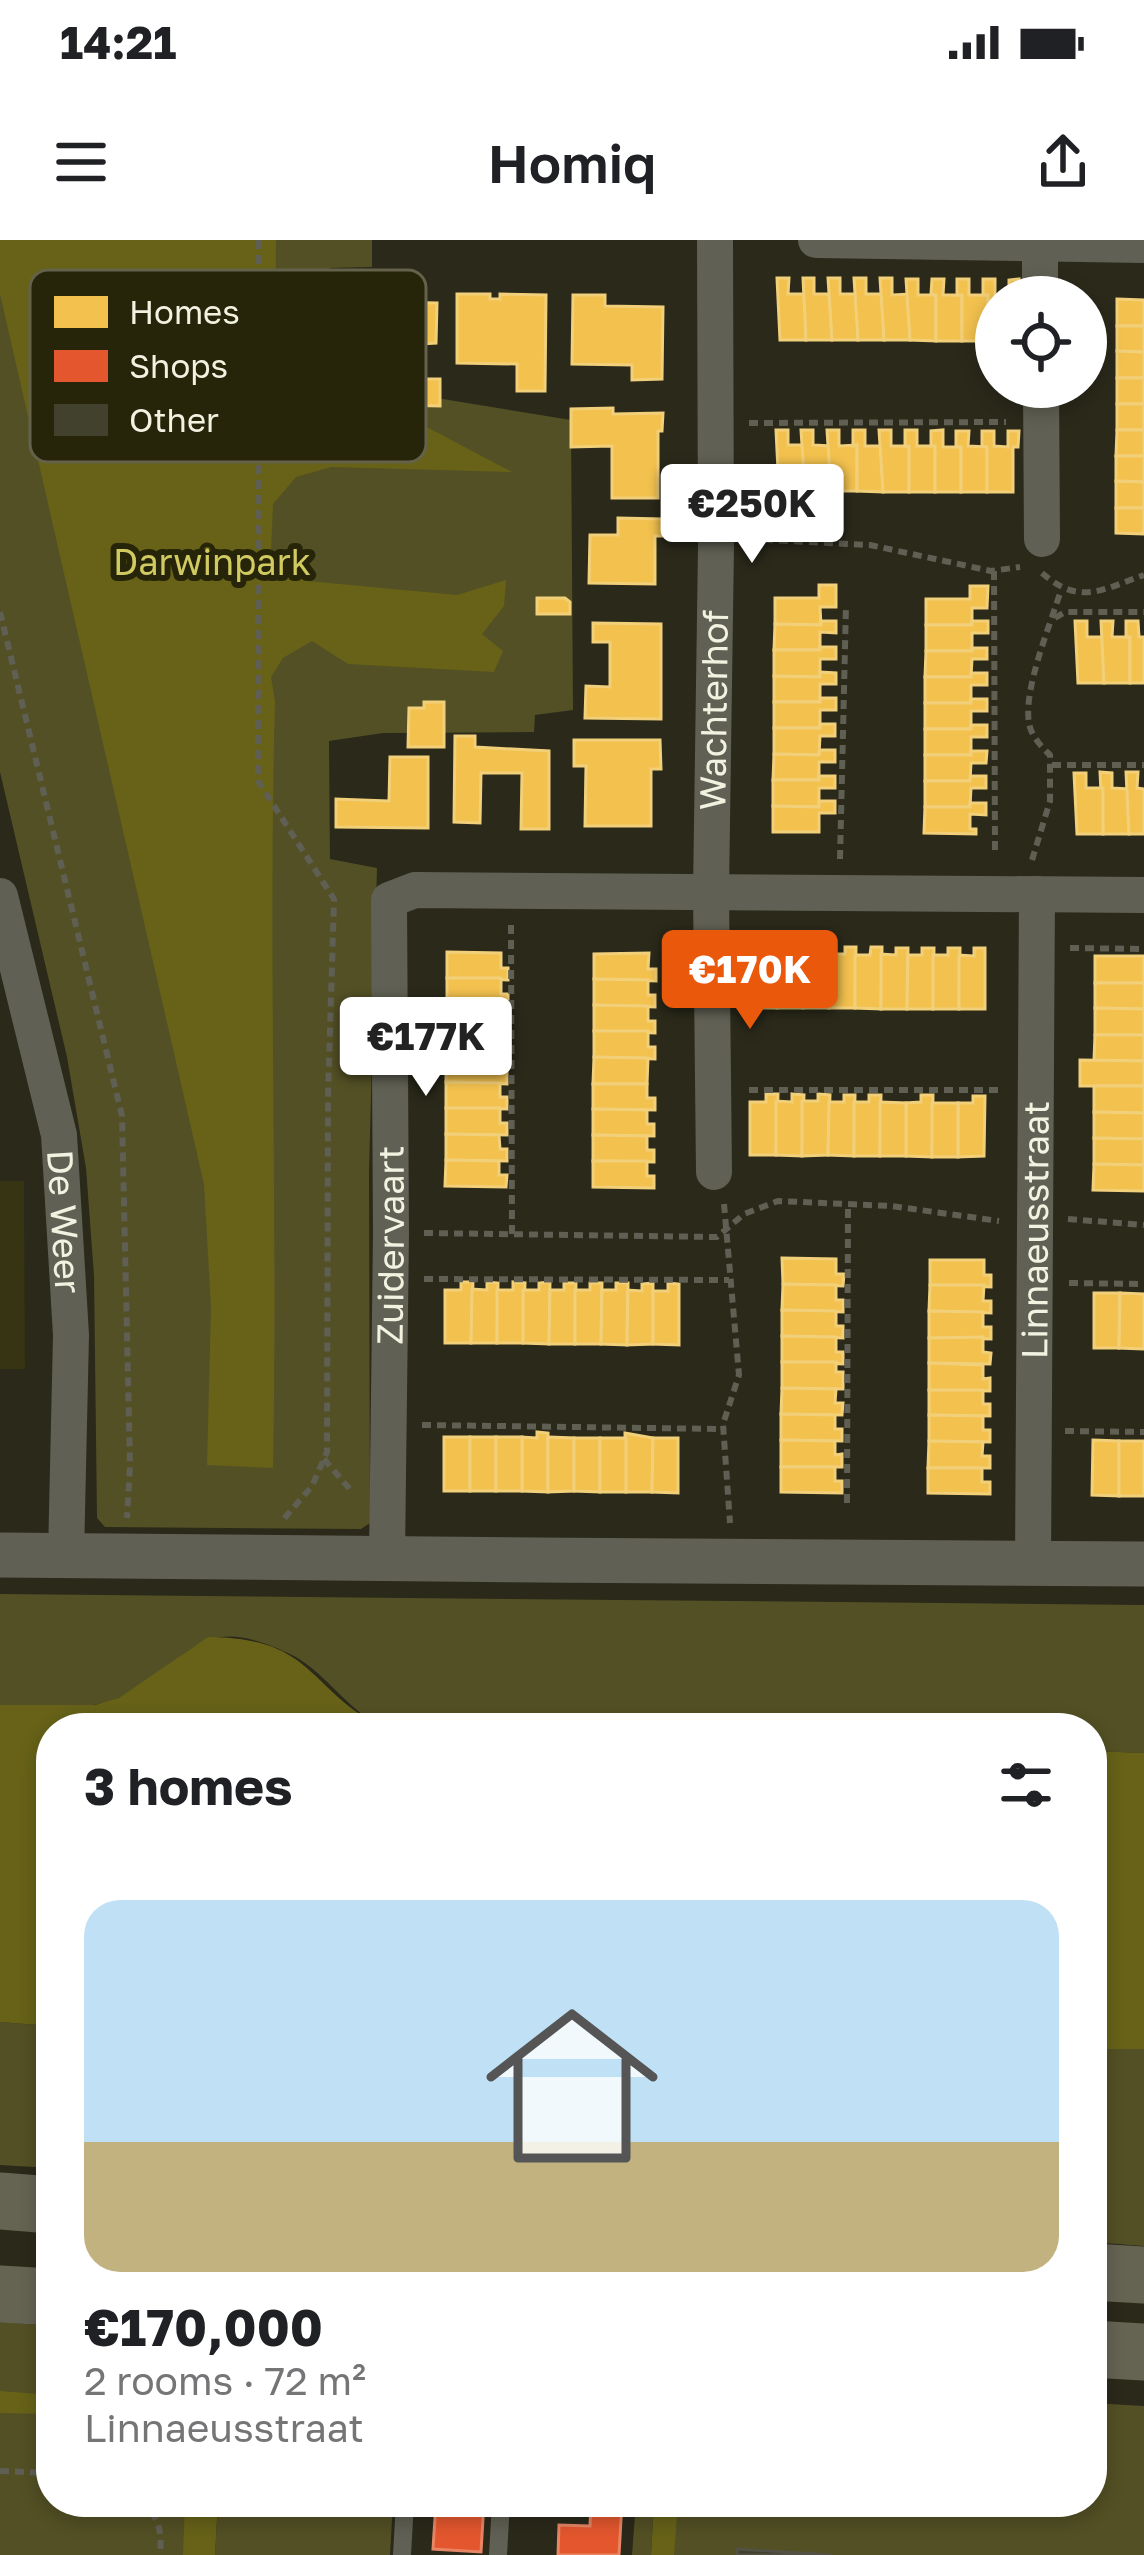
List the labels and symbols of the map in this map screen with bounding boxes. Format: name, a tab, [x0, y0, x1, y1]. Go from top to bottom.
legend	[30, 270, 426, 462]
text: Homes	[129, 292, 240, 331]
text: Shops	[129, 346, 228, 385]
text: Other	[129, 400, 219, 439]
pin: €250K	[668, 464, 836, 566]
park label: Darwinpark	[113, 540, 311, 583]
street label: Wachterhof	[690, 609, 736, 811]
pin: €170K	[666, 930, 834, 1032]
pin: €177K	[342, 997, 510, 1099]
street label: Linnaeusstraat	[1012, 1101, 1057, 1359]
street label: Zuidervaart	[368, 1145, 412, 1345]
street label: De Weer	[39, 1148, 90, 1295]

